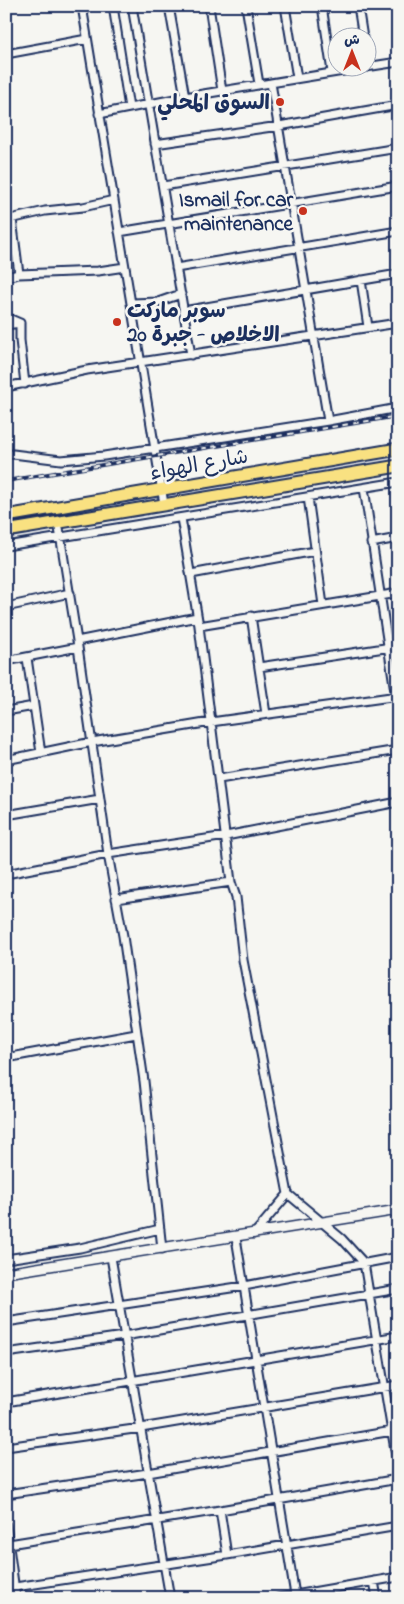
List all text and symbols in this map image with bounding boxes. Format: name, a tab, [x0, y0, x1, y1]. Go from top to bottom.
north arrow	[326, 28, 376, 78]
text: ش	[344, 30, 360, 51]
place label: السوق المحلي	[157, 89, 270, 121]
marker: السوق المحلي	[274, 96, 286, 108]
place label: Ismail for car maintenance	[179, 186, 294, 240]
marker: Ismail for car maintenance	[297, 205, 309, 217]
place label: سوبر ماركت الاخلاص - جبرة 20	[126, 297, 280, 351]
marker: سوبر ماركت الاخلاص - جبرة 20	[111, 316, 123, 328]
street label: شارع الهواء	[148, 443, 251, 489]

